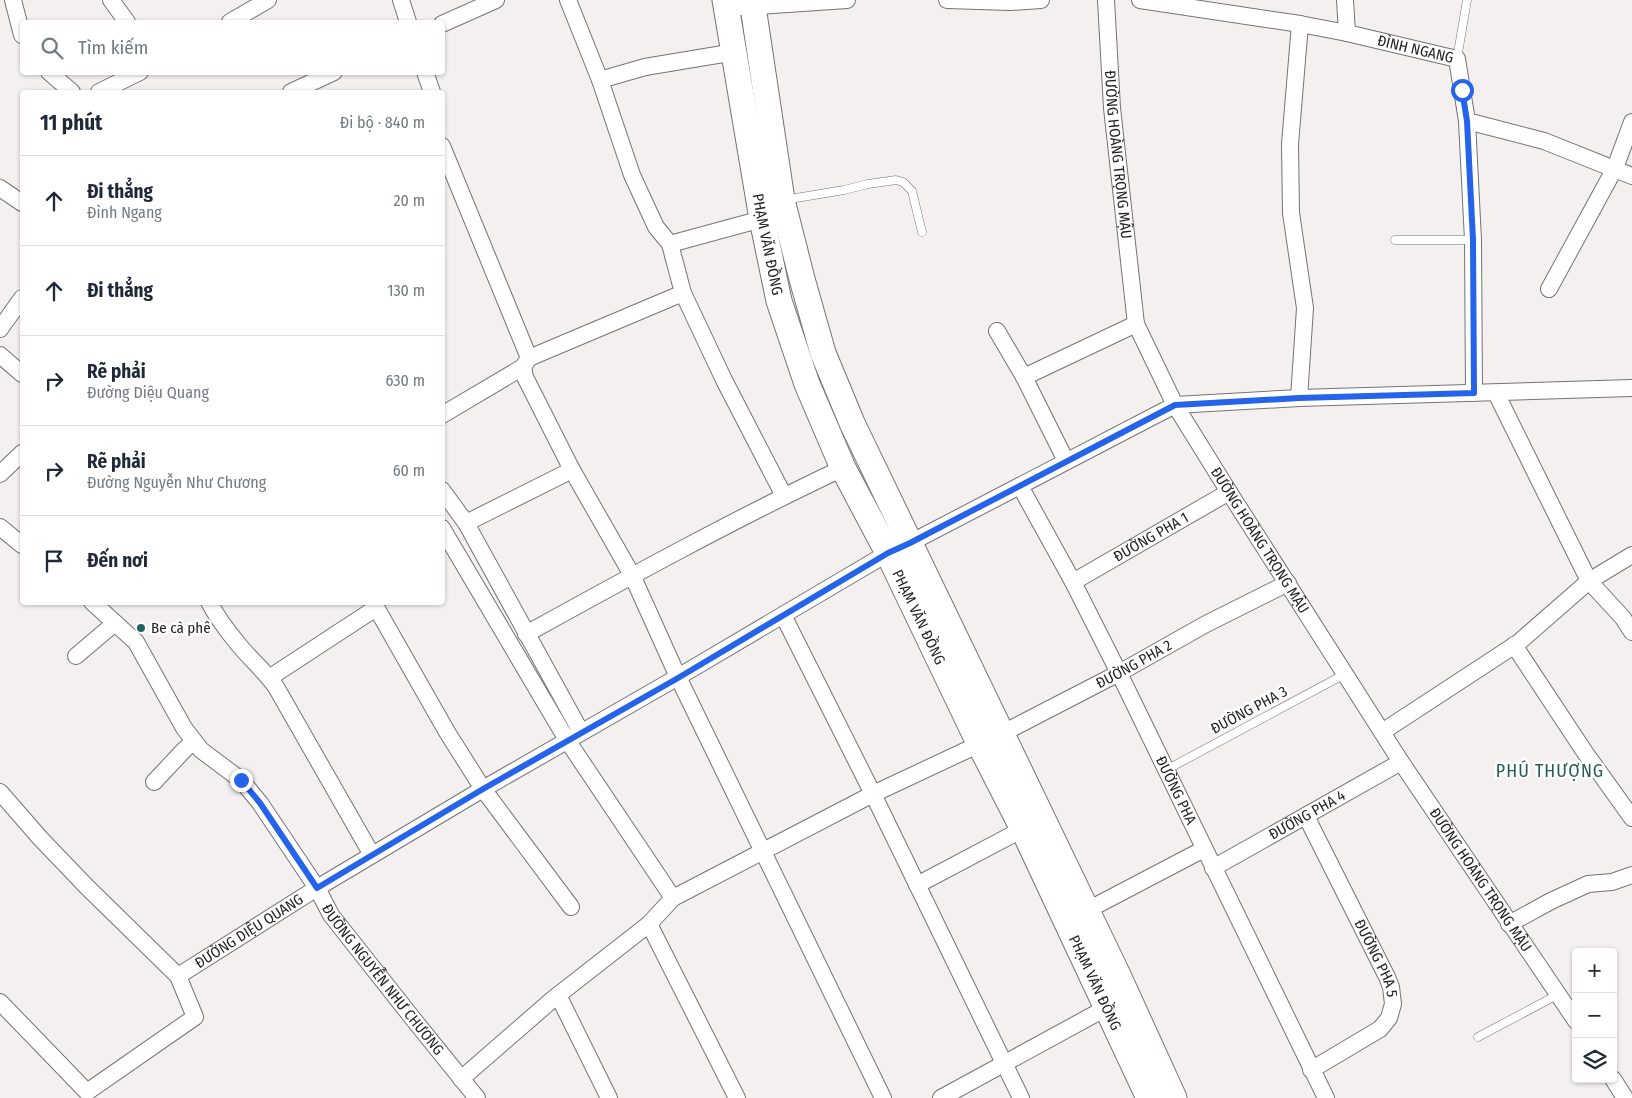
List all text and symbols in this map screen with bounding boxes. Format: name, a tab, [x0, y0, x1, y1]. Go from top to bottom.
search box	[20, 20, 445, 75]
street label: ĐÌNH NGANG	[1375, 31, 1455, 67]
icon: search	[38, 34, 66, 62]
text: Tìm kiếm	[78, 36, 148, 59]
street label: ĐƯỜNG HOÀNG TRỌNG MẬU	[1101, 70, 1135, 240]
route start	[1451, 79, 1474, 102]
text: 11 phút	[40, 110, 102, 136]
text: Đi bộ · 840 m	[340, 113, 425, 132]
text: Đi thẳng	[87, 180, 153, 203]
icon: ahead	[40, 187, 68, 215]
text: 20 m	[394, 191, 425, 210]
street label: PHẠM VĂN ĐỒNG	[749, 192, 787, 297]
text: Đình Ngang	[87, 203, 162, 222]
icon: ahead	[40, 277, 68, 305]
text: Đi thẳng	[87, 279, 153, 302]
text: 130 m	[387, 281, 425, 300]
text: Rẽ phải	[87, 360, 146, 383]
icon: right	[40, 367, 68, 395]
text: 630 m	[386, 371, 425, 390]
text: Đường Diệu Quang	[87, 383, 209, 402]
text: Rẽ phải	[87, 450, 146, 473]
icon: right	[40, 457, 68, 485]
text: 60 m	[393, 461, 425, 480]
street label: ĐƯỜNG HOÀNG TRỌNG MẬU	[1207, 464, 1313, 617]
text: Đường Nguyễn Như Chương	[87, 473, 266, 492]
street label: ĐƯỜNG PHA 1	[1110, 508, 1192, 566]
icon: arrive	[40, 547, 68, 575]
text: Đến nơi	[87, 549, 148, 572]
street label: PHẠM VĂN ĐỒNG	[888, 567, 949, 667]
place label: Be cà phê	[151, 619, 211, 637]
marker: Be cà phê	[135, 622, 147, 634]
street label: ĐƯỜNG PHA 2	[1093, 636, 1175, 692]
street label: ĐƯỜNG PHA 3	[1208, 682, 1291, 738]
street label: ĐƯỜNG PHA	[1152, 753, 1200, 827]
district label: PHÚ THƯỢNG	[1496, 759, 1604, 782]
route end	[230, 769, 253, 792]
street label: ĐƯỜNG PHA 4	[1266, 786, 1348, 844]
street label: ĐƯỜNG HOÀNG TRỌNG MẬU	[1426, 804, 1535, 955]
street label: ĐƯỜNG DIỆU QUANG	[191, 890, 307, 972]
street label: ĐƯỜNG NGUYỄN NHƯ CHƯƠNG	[318, 901, 448, 1059]
street label: ĐƯỜNG PHA 5	[1350, 916, 1401, 998]
street label: PHẠM VĂN ĐỒNG	[1065, 932, 1125, 1033]
map controls	[1572, 948, 1617, 1083]
button: +	[1572, 948, 1617, 993]
button: −	[1572, 993, 1617, 1038]
button: layers	[1572, 1038, 1617, 1083]

